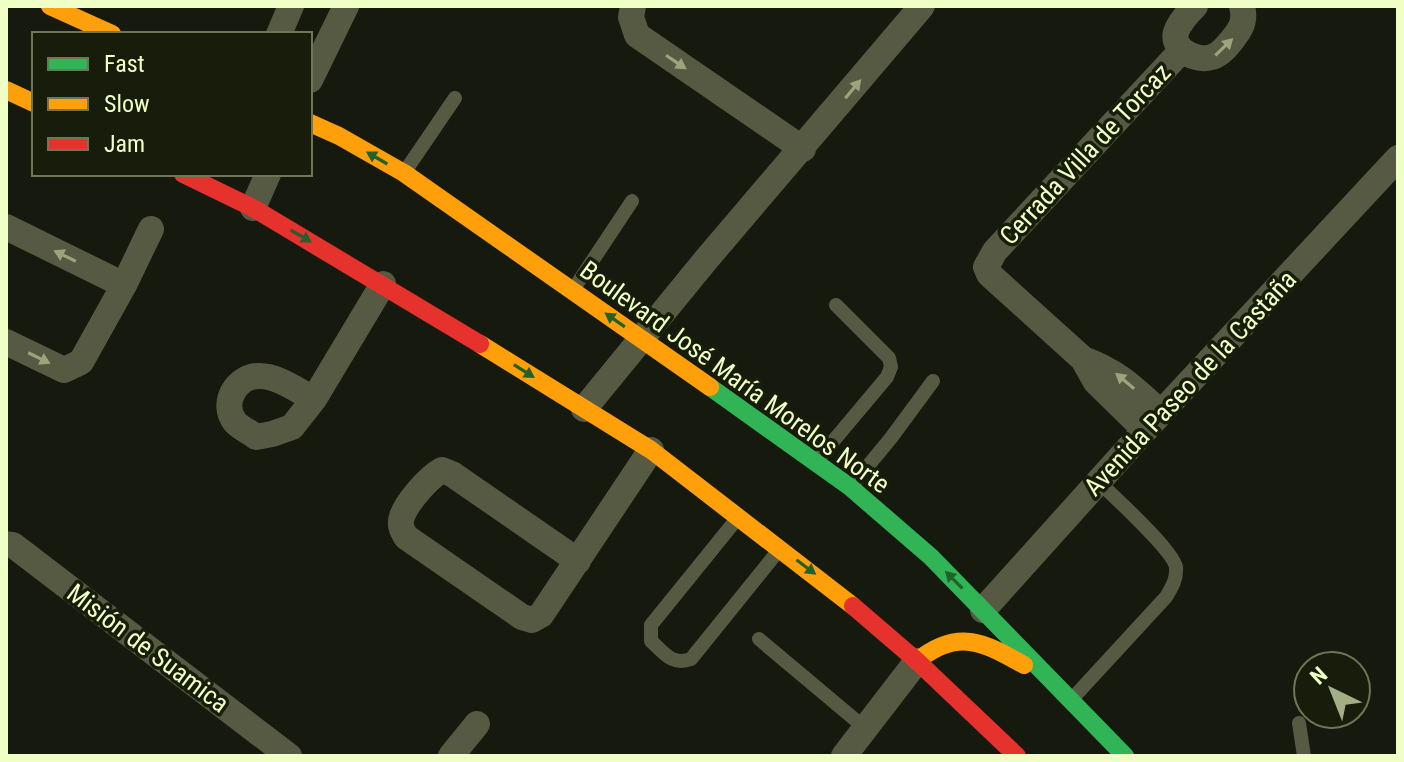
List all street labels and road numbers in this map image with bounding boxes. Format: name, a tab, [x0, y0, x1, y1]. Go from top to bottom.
street label: Cerrada Villa de Torcaz	[993, 57, 1177, 251]
street label: Boulevard José María Morelos Norte	[575, 255, 895, 499]
street label: Avenida Paseo de la Castaña	[1078, 264, 1302, 502]
street label: Misión de Suamica	[61, 577, 235, 719]

